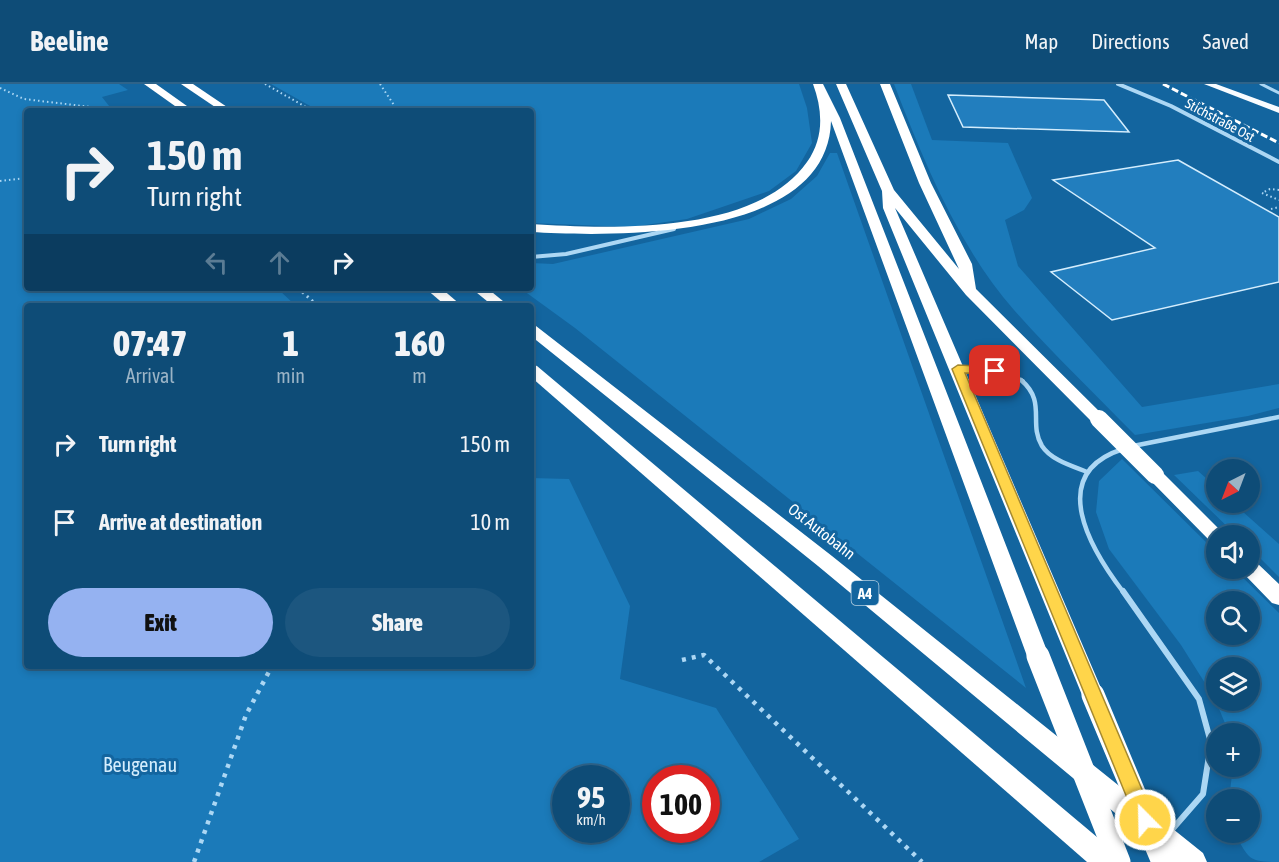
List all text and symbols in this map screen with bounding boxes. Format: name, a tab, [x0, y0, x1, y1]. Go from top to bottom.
text: Beeline	[30, 25, 109, 57]
text: Map	[1024, 29, 1058, 53]
text: Directions	[1091, 29, 1170, 53]
text: Saved	[1203, 29, 1249, 53]
street label: Stichstraße Ost	[1182, 95, 1258, 145]
text: 150 m	[147, 131, 242, 179]
icon: right	[48, 132, 126, 210]
text: Turn right	[147, 181, 242, 212]
icon: left	[200, 246, 233, 279]
icon: ahead	[263, 246, 296, 279]
icon: right	[326, 246, 359, 279]
text: 07:47	[113, 322, 187, 364]
text: 1	[282, 322, 299, 364]
text: 160	[394, 322, 445, 364]
pin	[969, 345, 1020, 396]
icon: arrive	[978, 354, 1011, 387]
text: Arrival	[126, 364, 175, 387]
text: min	[276, 364, 305, 387]
text: m	[412, 364, 427, 387]
icon: right	[48, 428, 81, 461]
text: Turn right	[99, 431, 176, 457]
text: 150 m	[460, 431, 510, 457]
north arrow	[1206, 459, 1260, 513]
map controls	[1206, 459, 1260, 843]
street label: Ost Autobahn	[785, 499, 859, 563]
icon: arrive	[48, 506, 81, 539]
text: Arrive at destination	[99, 509, 262, 535]
text: 10 m	[470, 509, 510, 535]
button: sound	[1206, 525, 1260, 579]
road number: A4	[852, 581, 878, 605]
button: Exit	[48, 588, 273, 657]
button: Share	[285, 588, 510, 657]
button: search	[1206, 591, 1260, 645]
button: layers	[1206, 657, 1260, 711]
button: +	[1206, 723, 1260, 777]
park label: Beugenau	[103, 753, 177, 776]
speed limit sign: 100	[642, 765, 720, 843]
text: 95	[577, 780, 605, 814]
position arrow	[1113, 788, 1177, 852]
button: −	[1206, 789, 1260, 843]
text: km/h	[576, 811, 606, 828]

